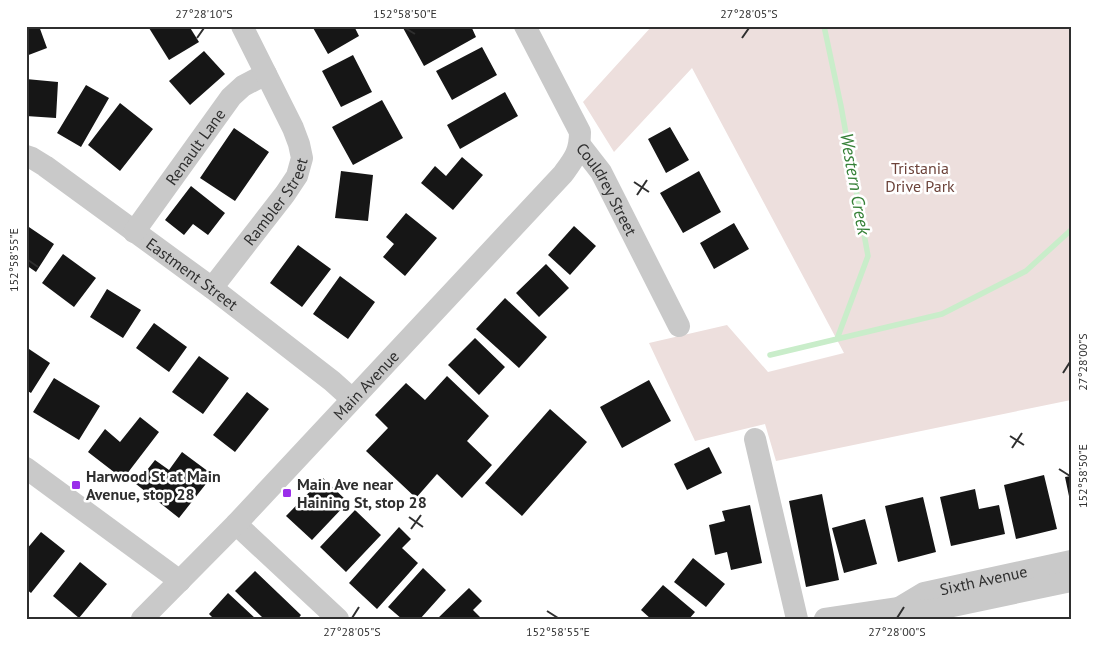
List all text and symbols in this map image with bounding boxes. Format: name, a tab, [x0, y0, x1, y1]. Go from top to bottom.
text: 27°28'10"S	[175, 6, 233, 21]
text: 152°58'50"E	[373, 6, 437, 21]
text: 27°28'05"S	[720, 6, 778, 21]
street label: Renault Lane	[161, 105, 229, 189]
water label: Western Creek	[835, 131, 876, 238]
street label: Couldrey Street	[572, 139, 642, 239]
street label: Rambler Street	[239, 155, 312, 249]
park label: Tristania Drive Park	[885, 158, 955, 196]
text: 152°58'55"E	[6, 228, 21, 292]
street label: Eastment Street	[142, 233, 242, 315]
text: 27°28'00"S	[1075, 333, 1090, 391]
street label: Main Avenue	[329, 346, 403, 424]
text: 152°58'50"E	[1075, 444, 1090, 508]
place label: Harwood St at Main Avenue, stop 28	[86, 466, 221, 504]
place label: Main Ave near Haining St, stop 28	[297, 474, 427, 512]
marker: Harwood St at Main Avenue, stop 28	[70, 479, 82, 491]
marker: Main Ave near Haining St, stop 28	[281, 487, 293, 499]
street label: Sixth Avenue	[938, 561, 1029, 599]
text: 27°28'05"S	[323, 624, 381, 639]
text: 152°58'55"E	[526, 624, 590, 639]
text: 27°28'00"S	[868, 624, 926, 639]

